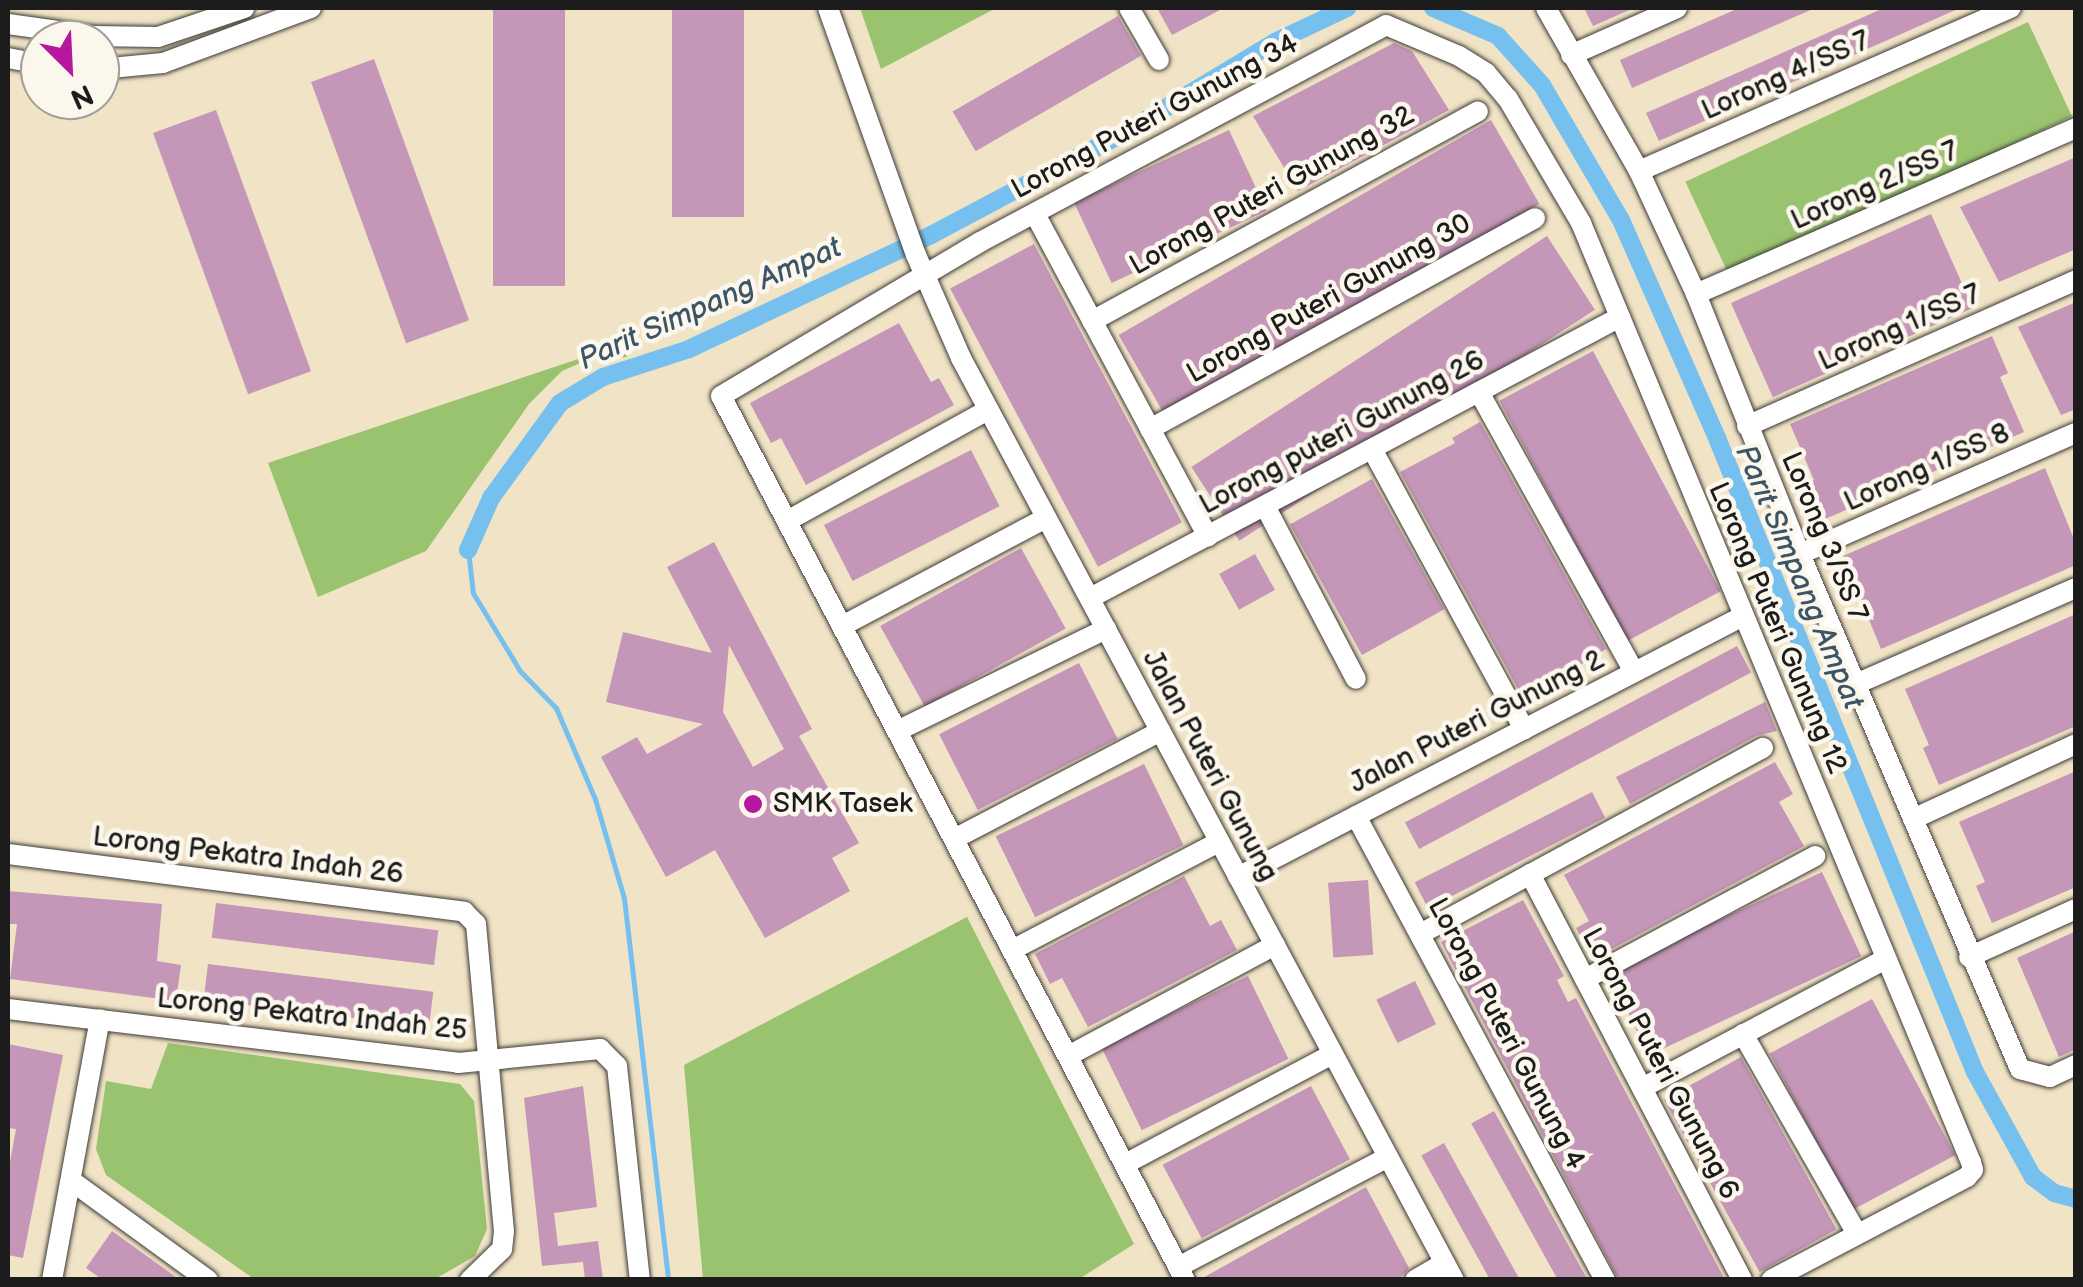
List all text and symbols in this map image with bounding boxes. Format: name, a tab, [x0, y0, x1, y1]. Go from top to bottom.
north arrow	[20, 20, 120, 120]
street label: Lorong 4/SS 7	[1696, 24, 1876, 128]
street label: Lorong Puteri Gunung 34	[1006, 27, 1304, 207]
text: N	[65, 77, 98, 115]
street label: Lorong Puteri Gunung 32	[1124, 99, 1420, 283]
street label: Lorong 2/SS 7	[1786, 134, 1964, 238]
street label: Lorong Puteri Gunung 30	[1181, 207, 1477, 391]
water label: Parit Simpang Ampat	[573, 230, 847, 378]
street label: Lorong 1/SS 7	[1813, 277, 1987, 379]
street label: Lorong puteri Gunung 26	[1194, 344, 1490, 522]
street label: Lorong 1/SS 8	[1839, 417, 2015, 519]
water label: Parit Simpang Ampat	[1727, 439, 1871, 715]
street label: Lorong 3/SS 7	[1773, 447, 1875, 627]
street label: Lorong Puteri Gunung 12	[1700, 478, 1854, 778]
street label: Jalan Puteri Gunung 2	[1344, 643, 1610, 801]
street label: Jalan Puteri Gunung	[1135, 645, 1285, 887]
place label: SMK Tasek	[773, 787, 914, 821]
marker: SMK Tasek	[742, 793, 764, 815]
street label: Lorong Pekatra Indah 26	[91, 820, 405, 892]
street label: Lorong Puteri Gunung 4	[1420, 893, 1592, 1175]
street label: Lorong Puteri Gunung 6	[1574, 923, 1746, 1205]
street label: Lorong Pekatra Indah 25	[155, 982, 469, 1048]

